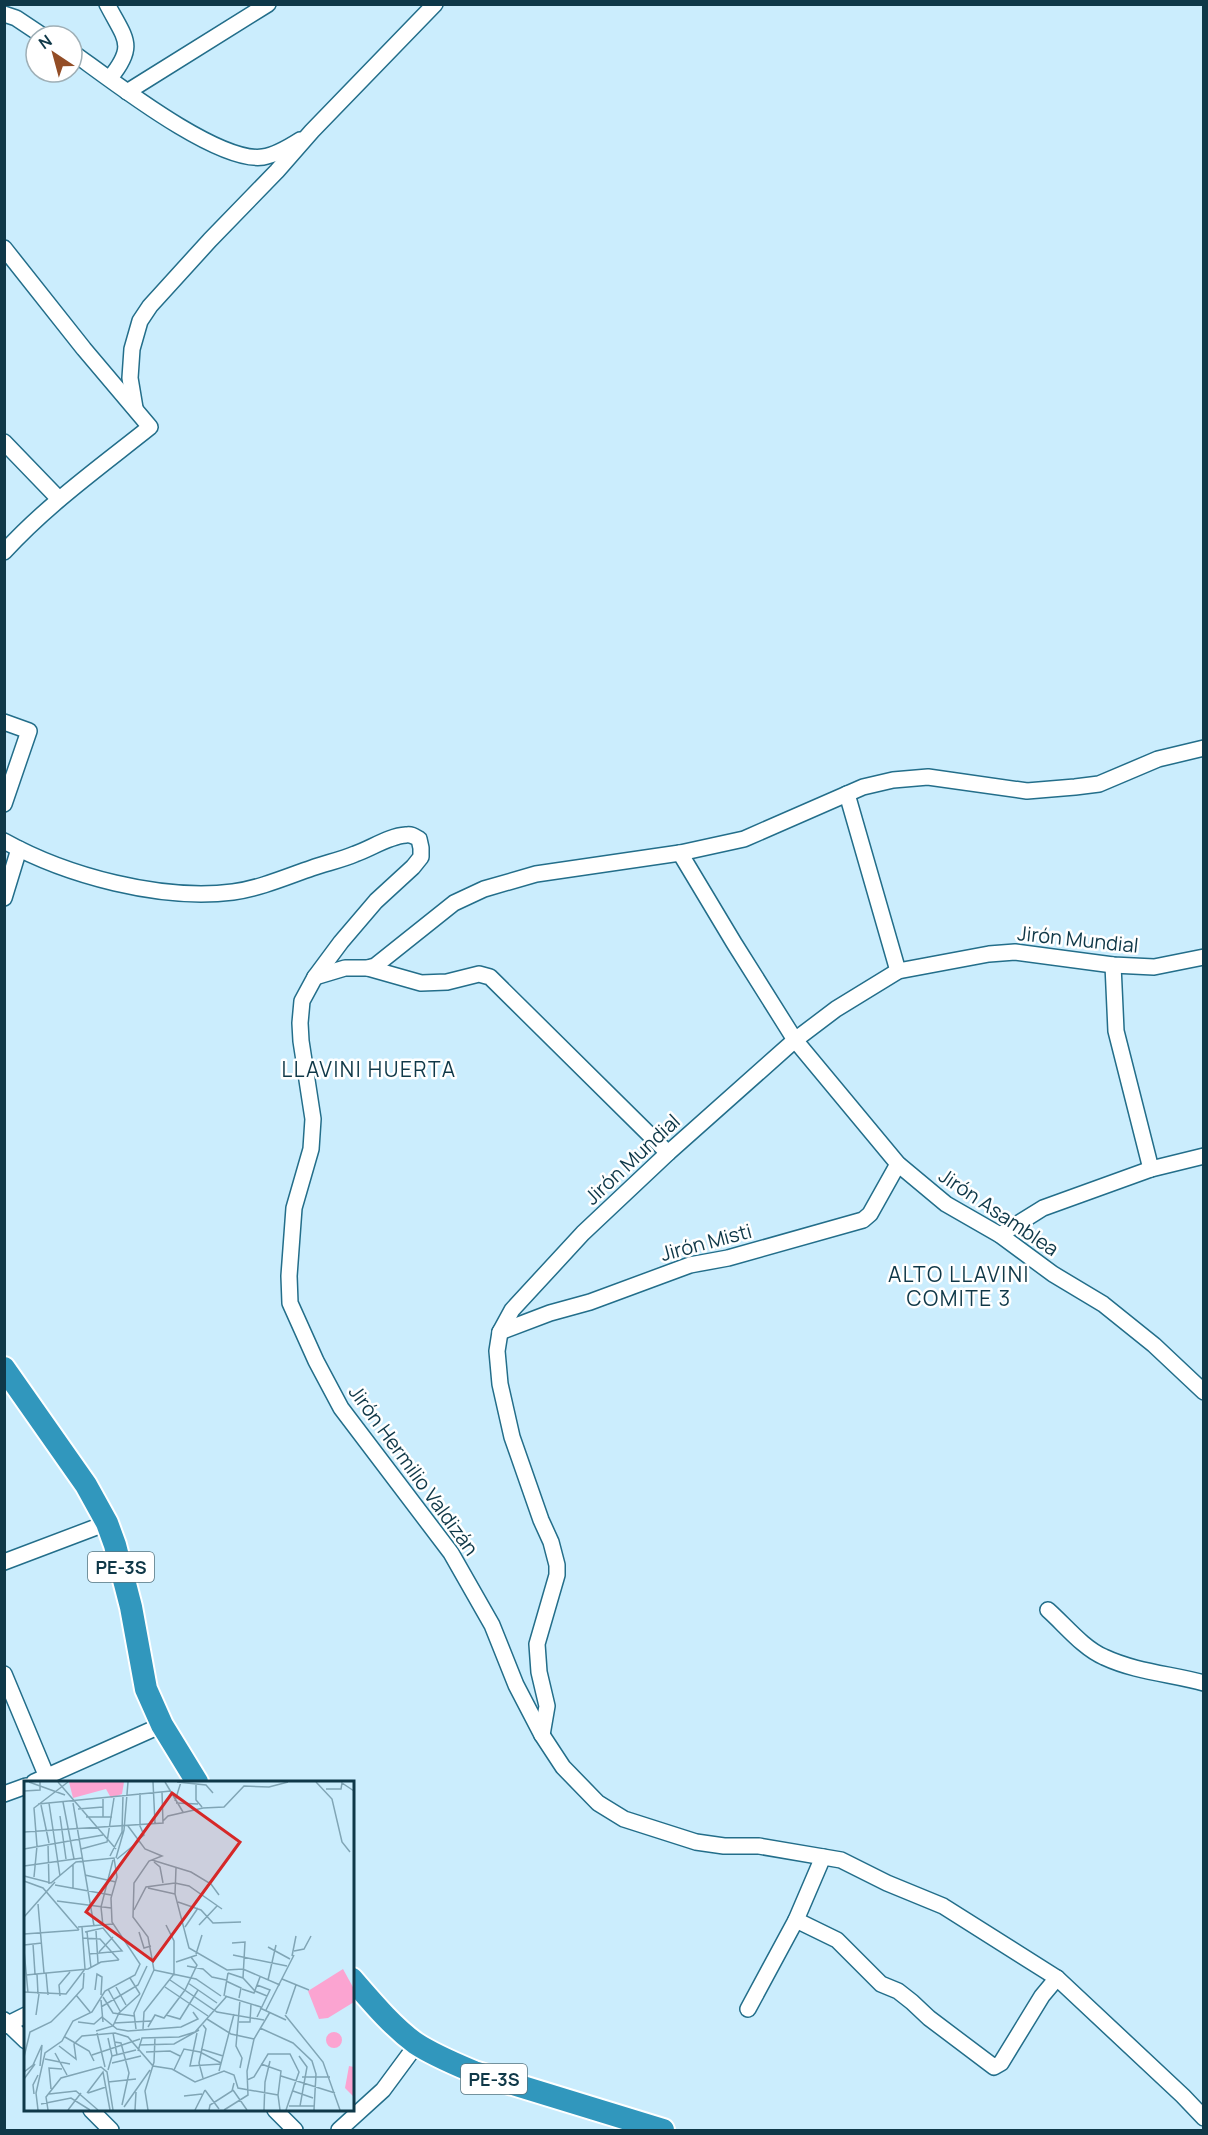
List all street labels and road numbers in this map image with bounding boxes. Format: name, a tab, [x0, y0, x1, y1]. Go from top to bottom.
street label: Jirón Mundial	[1016, 919, 1140, 959]
street label: Jirón Mundial	[578, 1108, 686, 1210]
street label: Jirón Asamblea	[934, 1162, 1064, 1262]
street label: Jirón Misti	[657, 1217, 755, 1267]
street label: Jirón Hermilio Valdizán	[343, 1379, 485, 1561]
road number: PE-3S	[88, 1552, 154, 1582]
road number: PE-3S	[461, 2064, 527, 2094]

